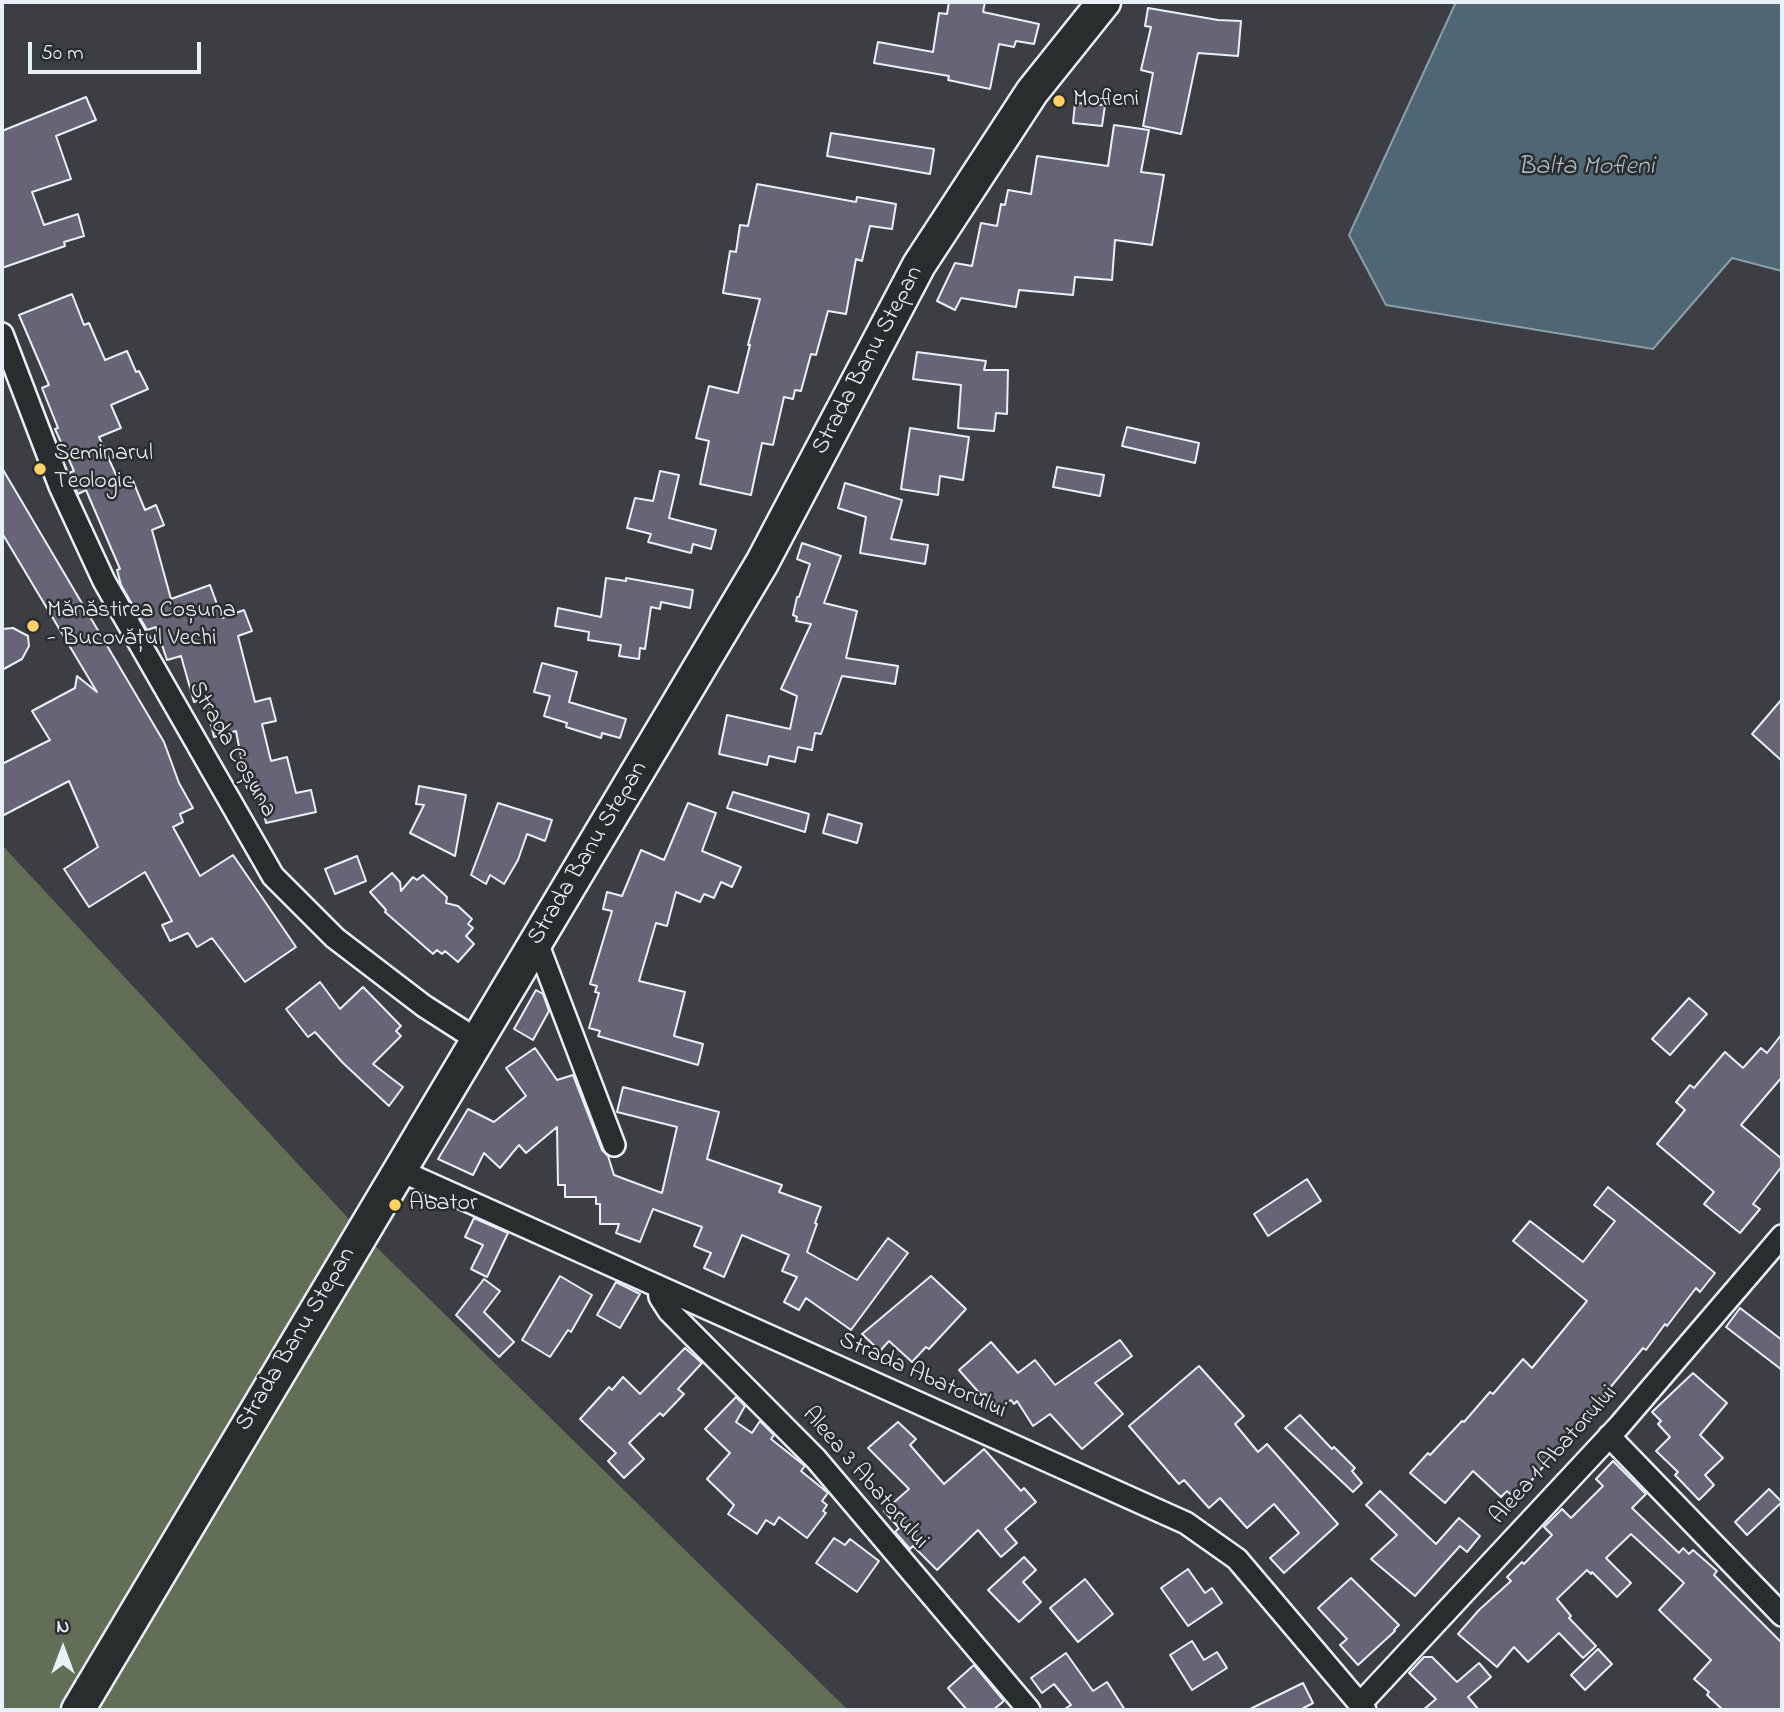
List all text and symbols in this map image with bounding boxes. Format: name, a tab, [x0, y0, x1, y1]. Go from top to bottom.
scale bar	[32, 28, 205, 72]
text: 50 m	[41, 39, 84, 69]
place label: Mofleni	[1073, 87, 1139, 115]
marker: Mofleni	[1051, 93, 1067, 109]
water label: Balta Mofleni	[1518, 153, 1654, 185]
street label: Strada Banu Stepan	[807, 262, 931, 460]
place label: Seminarul Teologic	[54, 441, 153, 497]
marker: Seminarul Teologic	[32, 461, 48, 477]
place label: Mănăstirea Coșuna - Bucovățul Vechi	[47, 598, 236, 654]
marker: Mănăstirea Coșuna - Bucovățul Vechi	[25, 618, 41, 634]
street label: Strada Coșuna	[180, 677, 282, 823]
street label: Strada Banu Stepan	[523, 757, 655, 951]
place label: Abator	[409, 1191, 477, 1219]
marker: Abator	[387, 1197, 403, 1213]
street label: Strada Banu Stepan	[231, 1243, 363, 1437]
street label: Strada Abatorului	[834, 1327, 1010, 1427]
street label: Aleea 1 Abatorului	[1485, 1381, 1625, 1531]
street label: Aleea 3 Abatorului	[794, 1402, 934, 1556]
north arrow	[28, 1614, 98, 1684]
text: N	[57, 1614, 69, 1641]

